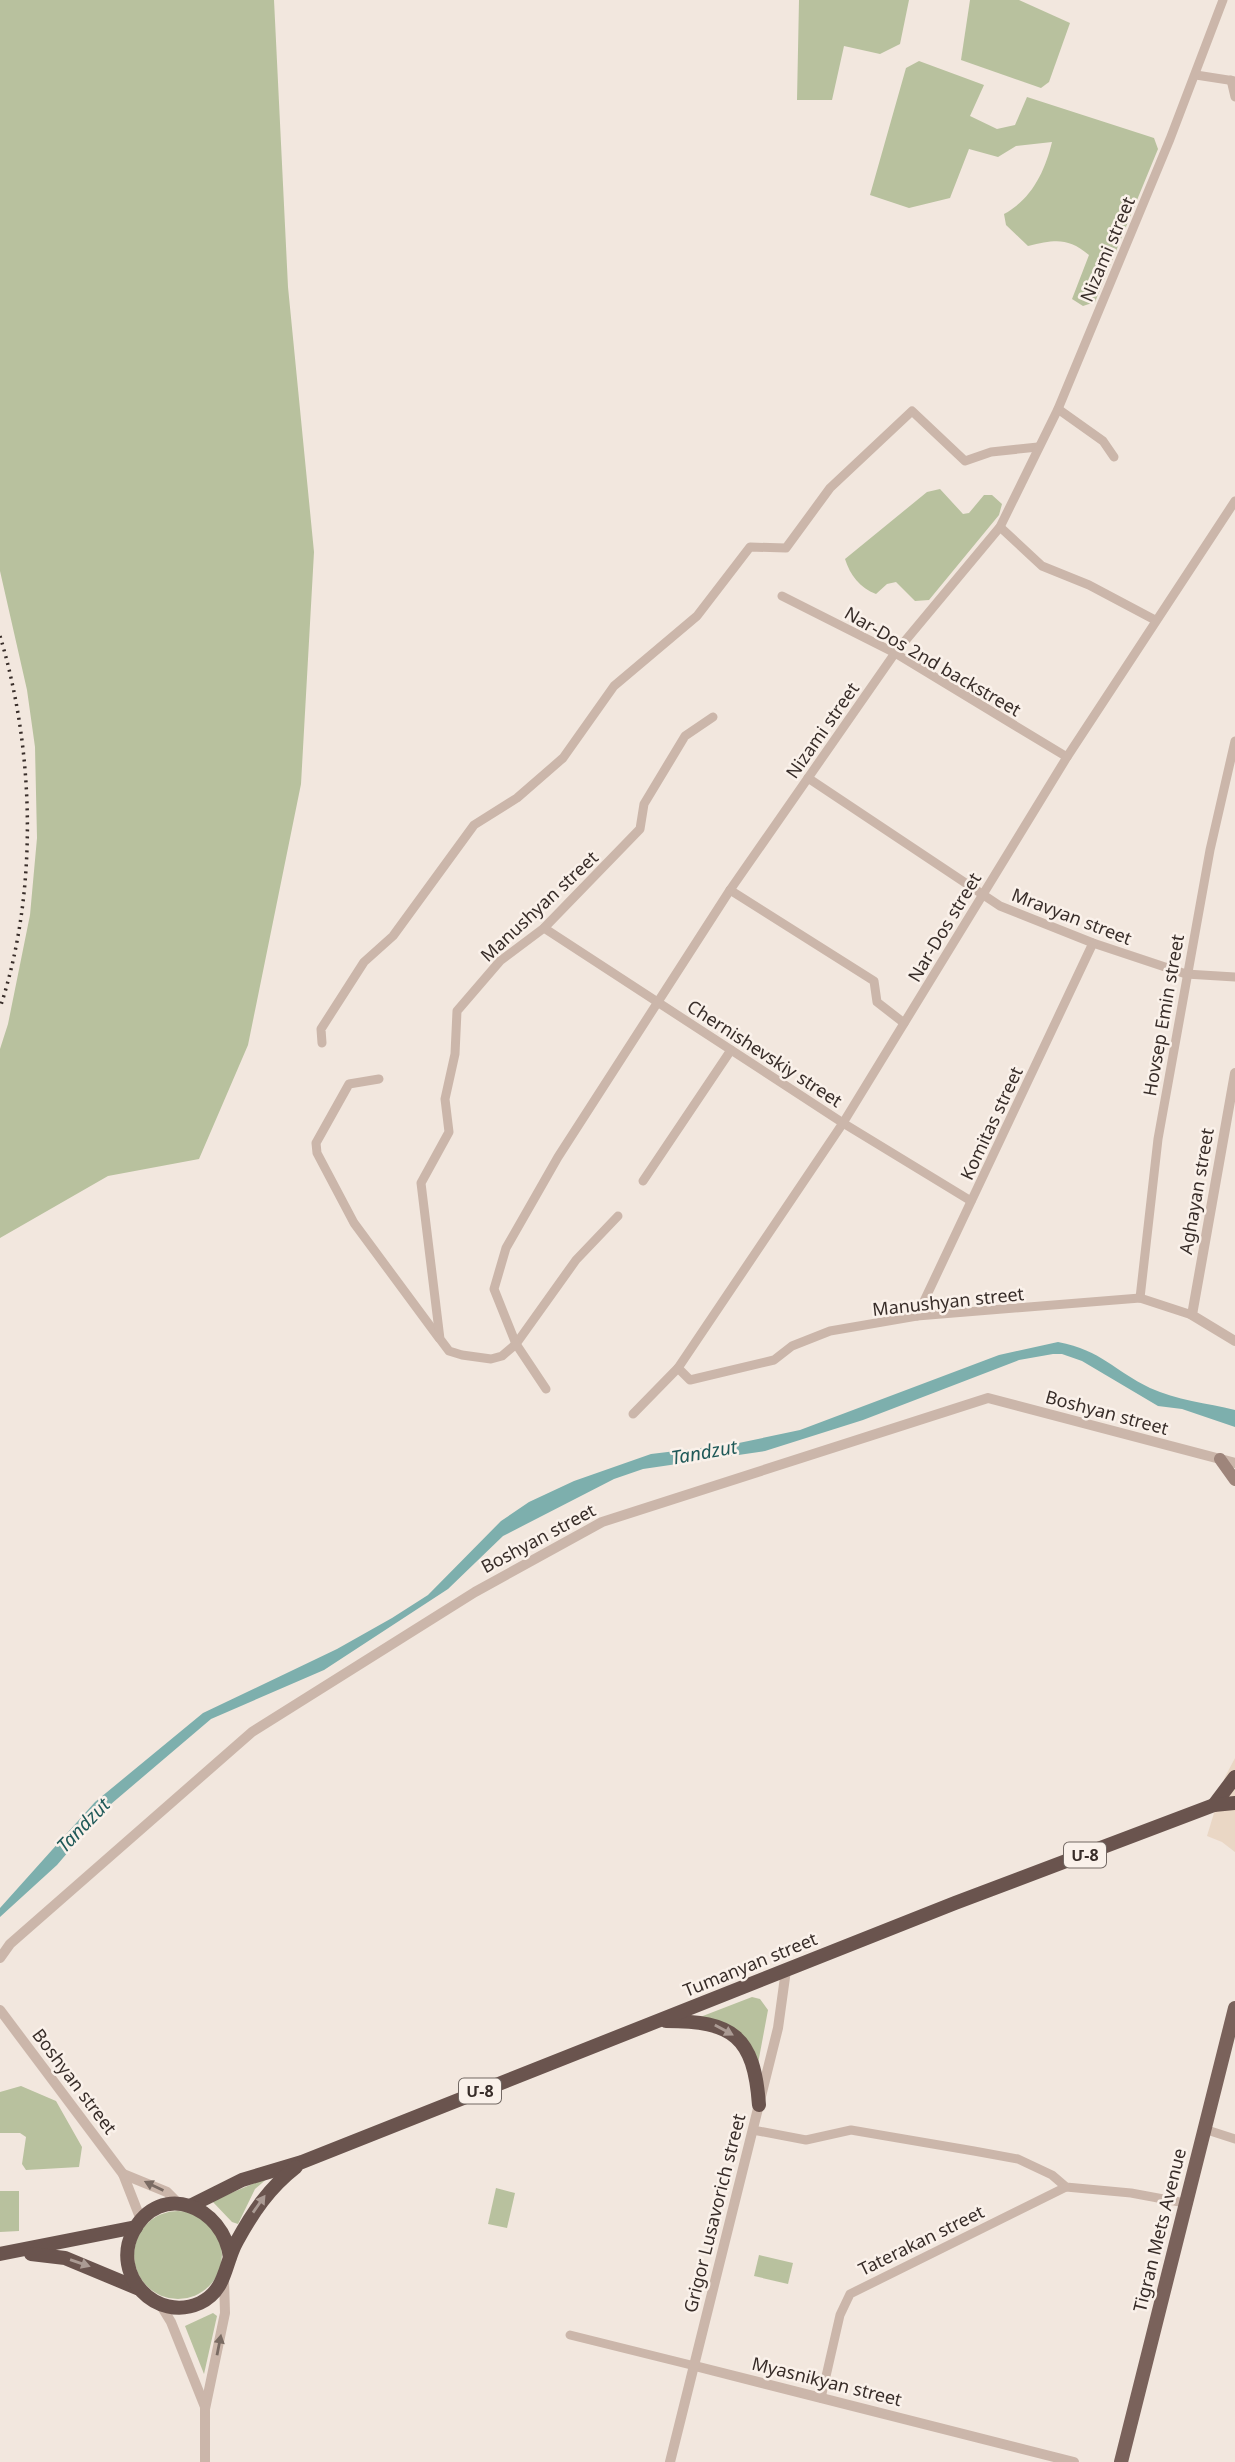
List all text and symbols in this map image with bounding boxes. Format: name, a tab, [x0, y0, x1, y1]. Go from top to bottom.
street label: Nizami street	[1074, 192, 1140, 305]
street label: Nar-Dos 2nd backstreet	[840, 601, 1026, 722]
street label: Nizami street	[780, 677, 864, 783]
street label: Manushyan street	[475, 845, 603, 967]
street label: Nar-Dos street	[902, 868, 986, 986]
street label: Mravyan street	[1009, 882, 1136, 950]
street label: Hovsep Emin street	[1137, 932, 1189, 1098]
street label: Chernishevskiy street	[683, 994, 848, 1112]
street label: Komitas street	[954, 1062, 1028, 1184]
street label: Aghayan street	[1173, 1125, 1219, 1256]
street label: Manushyan street	[871, 1281, 1026, 1321]
street label: Boshyan street	[1043, 1384, 1172, 1440]
water label: Tandzut	[669, 1433, 740, 1471]
street label: Boshyan street	[477, 1497, 600, 1578]
water label: Tandzut	[51, 1792, 116, 1858]
road number: Մ-8	[1064, 1842, 1106, 1868]
street label: Tumanyan street	[680, 1926, 821, 2002]
street label: Boshyan street	[27, 2023, 123, 2139]
one-way arrow	[714, 2024, 733, 2036]
road number: Մ-8	[459, 2078, 501, 2104]
street label: Grigor Lusavorich street	[678, 2111, 750, 2315]
street label: Tigran Mets Avenue	[1127, 2146, 1191, 2314]
one-way arrow	[144, 2180, 164, 2191]
one-way arrow	[252, 2195, 266, 2213]
street label: Taterakan street	[854, 2199, 988, 2281]
one-way arrow	[69, 2258, 90, 2269]
one-way arrow	[214, 2334, 225, 2356]
street label: Myasnikyan street	[750, 2351, 905, 2411]

